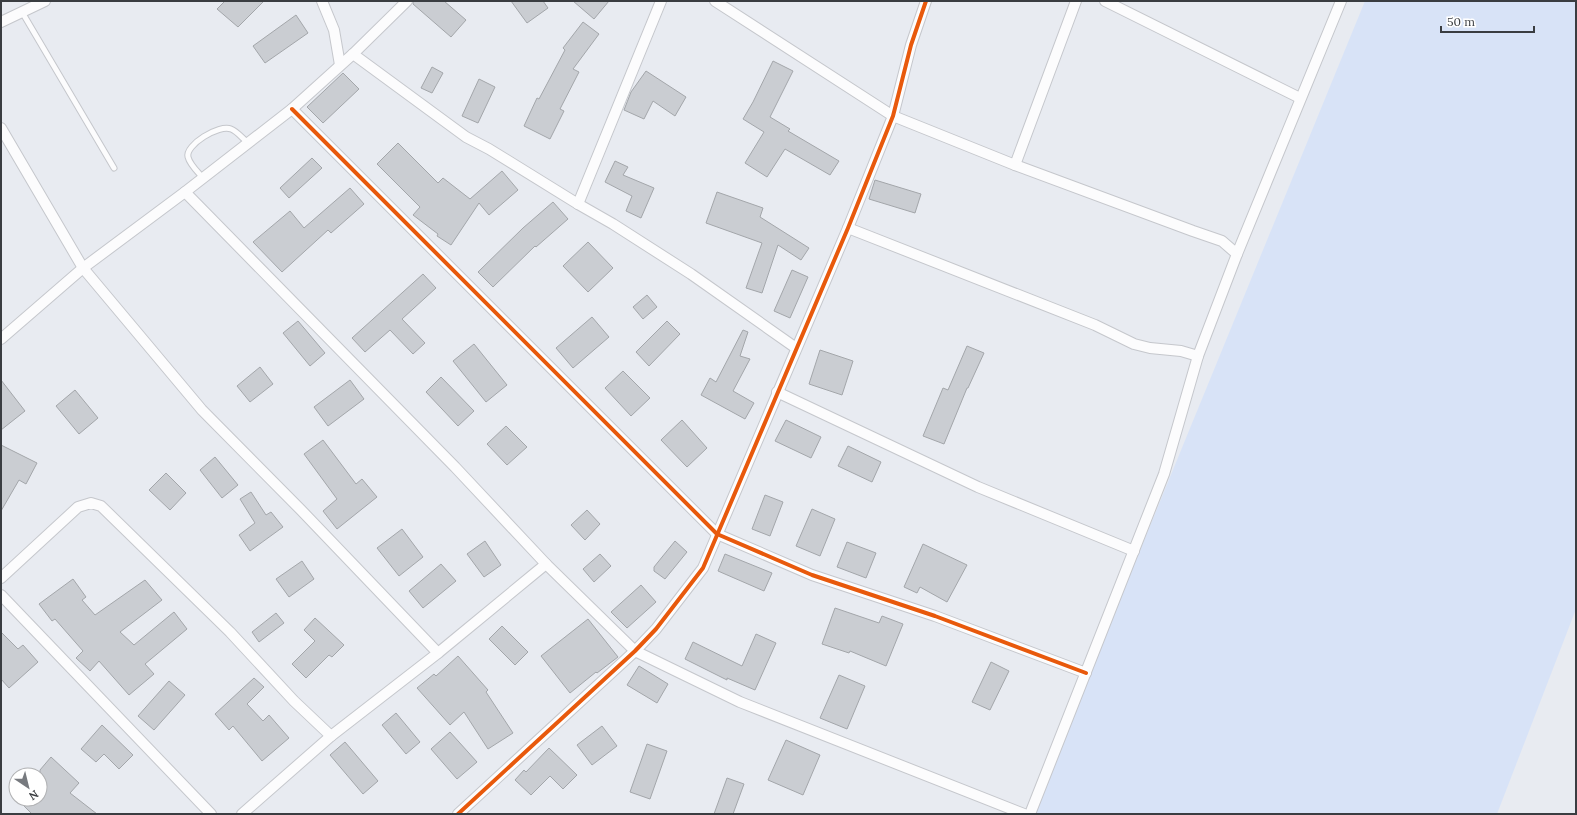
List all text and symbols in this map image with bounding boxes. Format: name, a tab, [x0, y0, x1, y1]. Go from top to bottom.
scale bar	[1441, 8, 1534, 34]
text: 50 m	[1447, 14, 1475, 29]
north arrow	[8, 767, 48, 807]
text: N	[26, 787, 41, 804]

